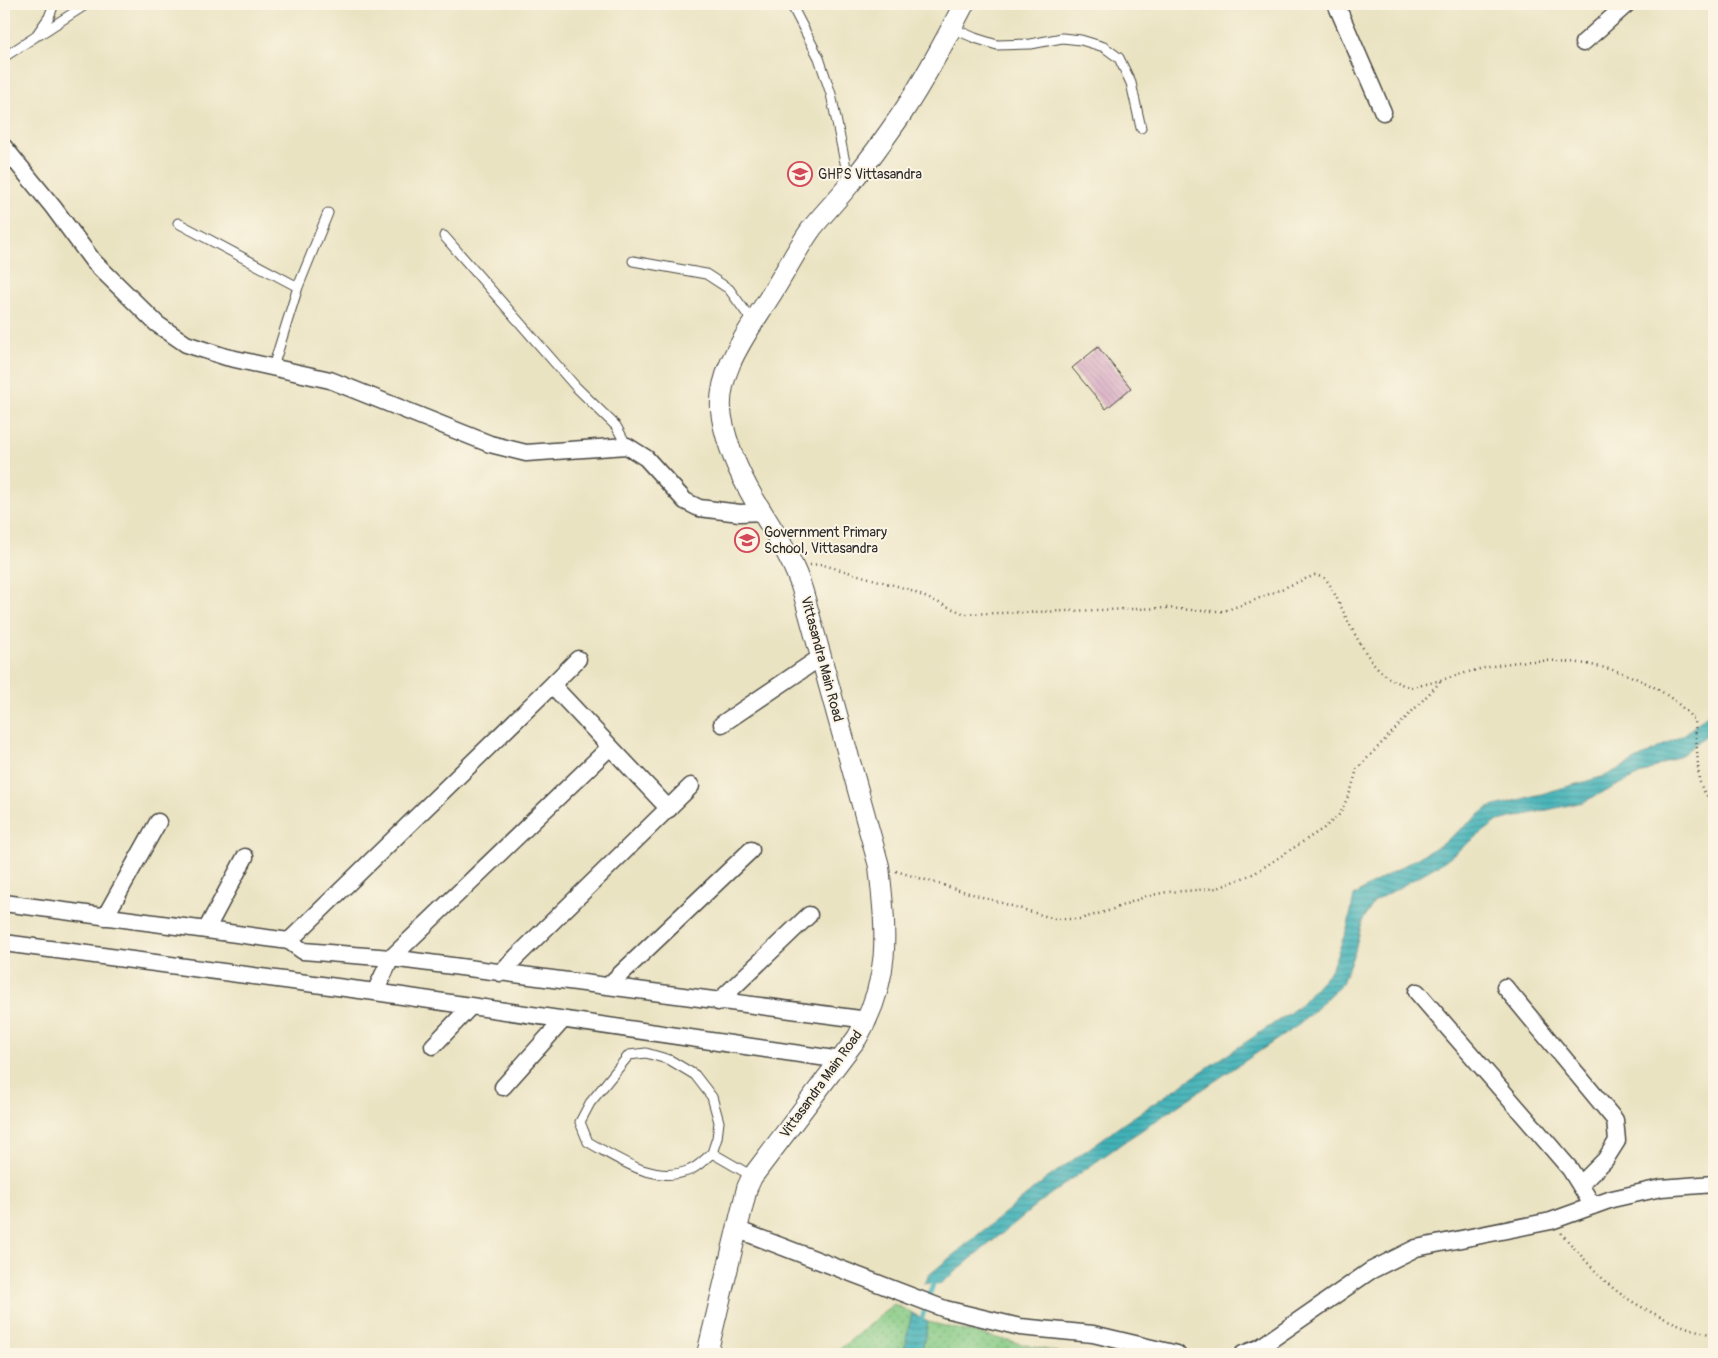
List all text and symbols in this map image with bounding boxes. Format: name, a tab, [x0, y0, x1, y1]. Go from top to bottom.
school or university icon: GHPS Vittasandra	[787, 161, 813, 187]
place label: GHPS Vittasandra	[818, 166, 922, 183]
place label: Government Primary School, Vittasandra	[764, 524, 887, 557]
school or university icon: Government Primary School, Vittasandra	[734, 527, 760, 553]
street label: Vittasandra Main Road	[797, 594, 847, 724]
street label: Vittasandra Main Road	[776, 1027, 866, 1141]

